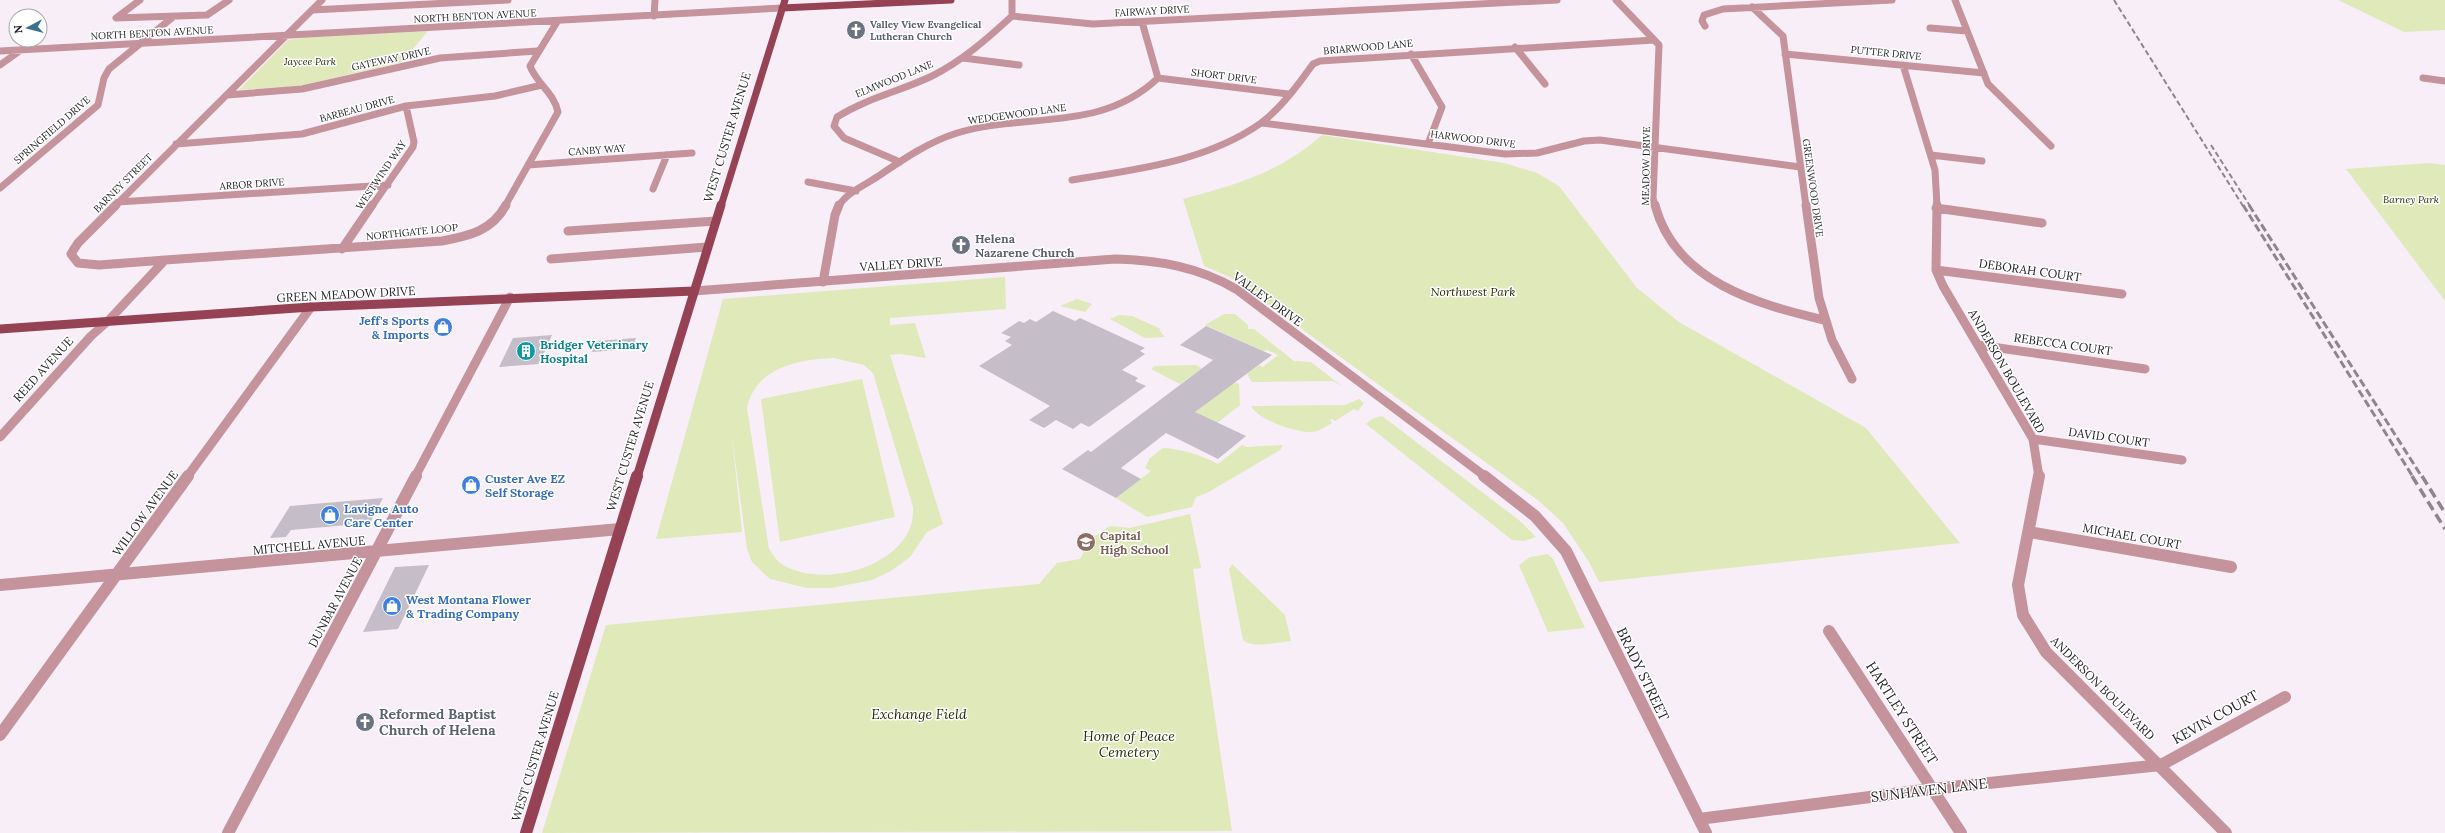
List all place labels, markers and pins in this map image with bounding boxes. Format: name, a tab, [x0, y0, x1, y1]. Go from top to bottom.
place label: Valley View Evangelical Lutheran Church	[870, 18, 981, 43]
church icon: Valley View Evangelical Lutheran Church	[845, 19, 867, 41]
place label: Helena Nazarene Church	[975, 231, 1075, 260]
church icon: Helena Nazarene Church	[950, 234, 972, 256]
place label: Jeff's Sports & Imports	[359, 313, 429, 342]
shop icon: Jeff's Sports & Imports	[432, 316, 454, 338]
place label: Bridger Veterinary Hospital	[540, 337, 649, 366]
building icon: Bridger Veterinary Hospital	[515, 340, 537, 362]
place label: Custer Ave EZ Self Storage	[485, 471, 565, 500]
shop icon: Custer Ave EZ Self Storage	[460, 474, 482, 496]
place label: Lavigne Auto Care Center	[344, 501, 419, 530]
shop icon: Lavigne Auto Care Center	[319, 504, 341, 526]
place label: Capital High School	[1100, 528, 1169, 557]
school or university icon: Capital High School	[1075, 531, 1097, 553]
place label: West Montana Flower & Trading Company	[406, 592, 531, 621]
shop icon: West Montana Flower & Trading Company	[381, 595, 403, 617]
place label: Reformed Baptist Church of Helena	[379, 705, 496, 739]
church icon: Reformed Baptist Church of Helena	[354, 711, 376, 733]

